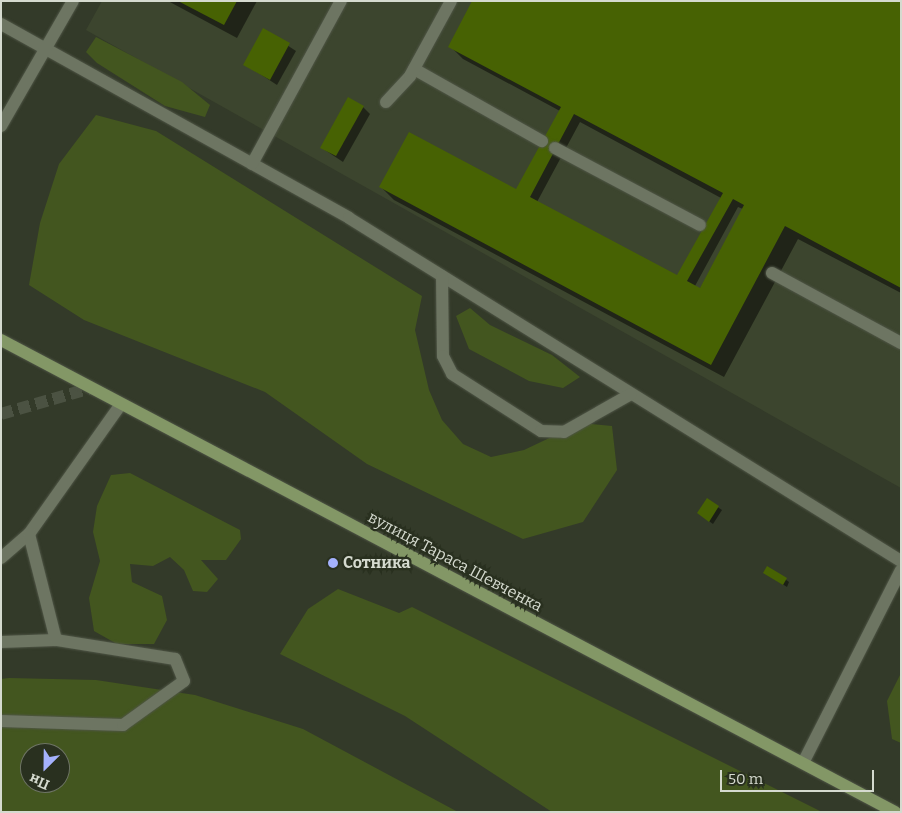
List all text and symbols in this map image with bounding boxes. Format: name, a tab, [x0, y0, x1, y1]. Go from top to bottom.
street label: вулиця Тараса Шевченка	[365, 508, 545, 616]
place label: Сотника	[343, 553, 410, 573]
marker: Сотника	[327, 557, 339, 569]
north arrow	[20, 743, 70, 793]
scale bar	[722, 760, 876, 792]
text: Пн	[27, 770, 52, 793]
text: 50 m	[728, 770, 763, 788]

